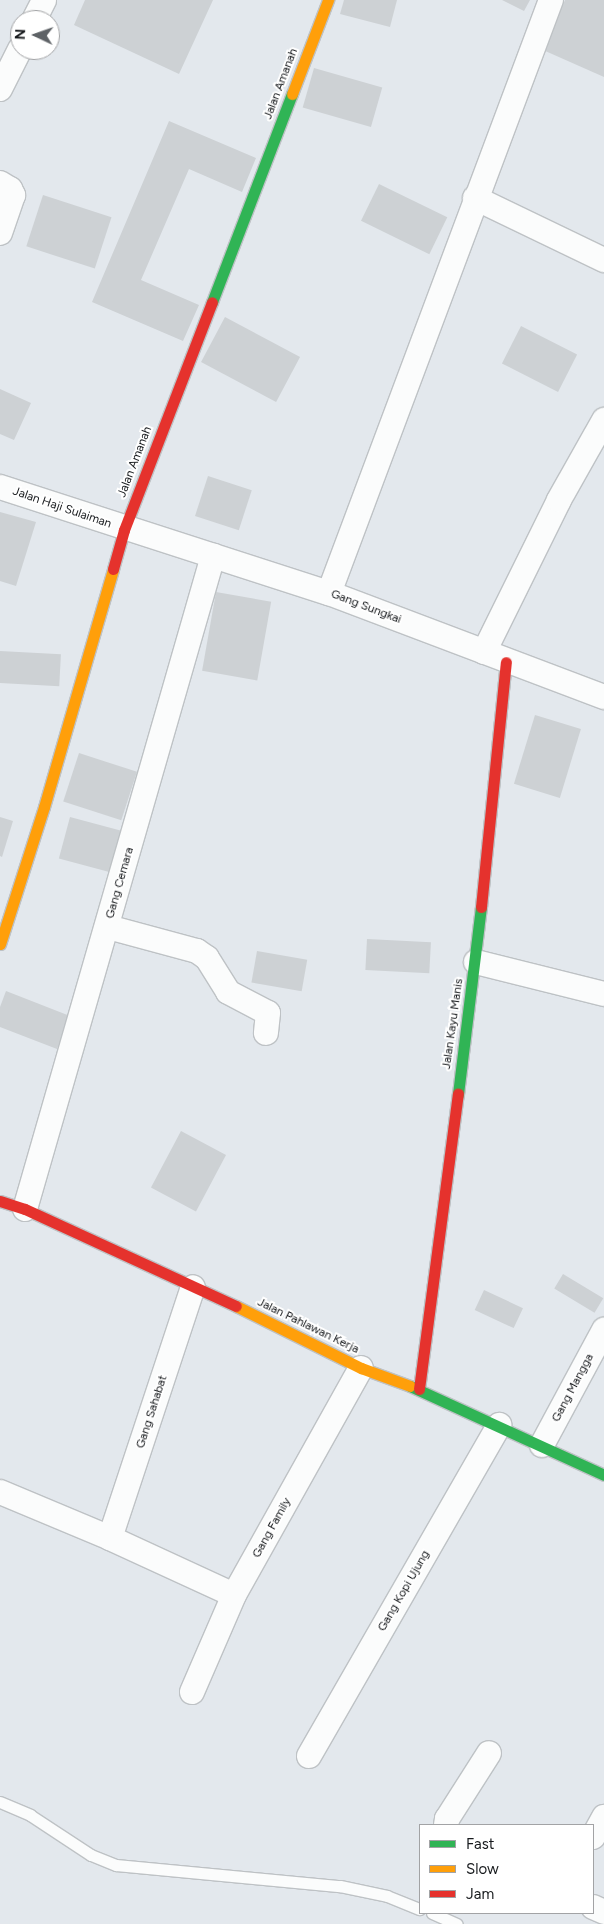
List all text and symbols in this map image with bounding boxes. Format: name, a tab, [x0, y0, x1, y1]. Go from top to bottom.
north arrow	[10, 10, 60, 60]
text: N	[12, 28, 29, 40]
street label: Jalan Amanah	[261, 47, 301, 121]
street label: Jalan Amanah	[115, 425, 155, 499]
street label: Jalan Haji Sulaiman	[11, 484, 113, 532]
street label: Gang Sungkai	[329, 587, 403, 627]
street label: Gang Cemara	[103, 846, 137, 920]
street label: Jalan Kayu Manis	[440, 978, 466, 1070]
street label: Jalan Pahlawan Kerja	[255, 1295, 361, 1357]
street label: Gang Mangga	[549, 1351, 597, 1425]
street label: Gang Sahabat	[133, 1374, 171, 1450]
street label: Gang Family	[250, 1495, 294, 1561]
street label: Gang Kopi Ujung	[375, 1548, 433, 1634]
legend	[419, 1824, 594, 1914]
text: Fast	[466, 1835, 494, 1853]
text: Slow	[466, 1860, 499, 1878]
text: Jam	[466, 1885, 494, 1903]

